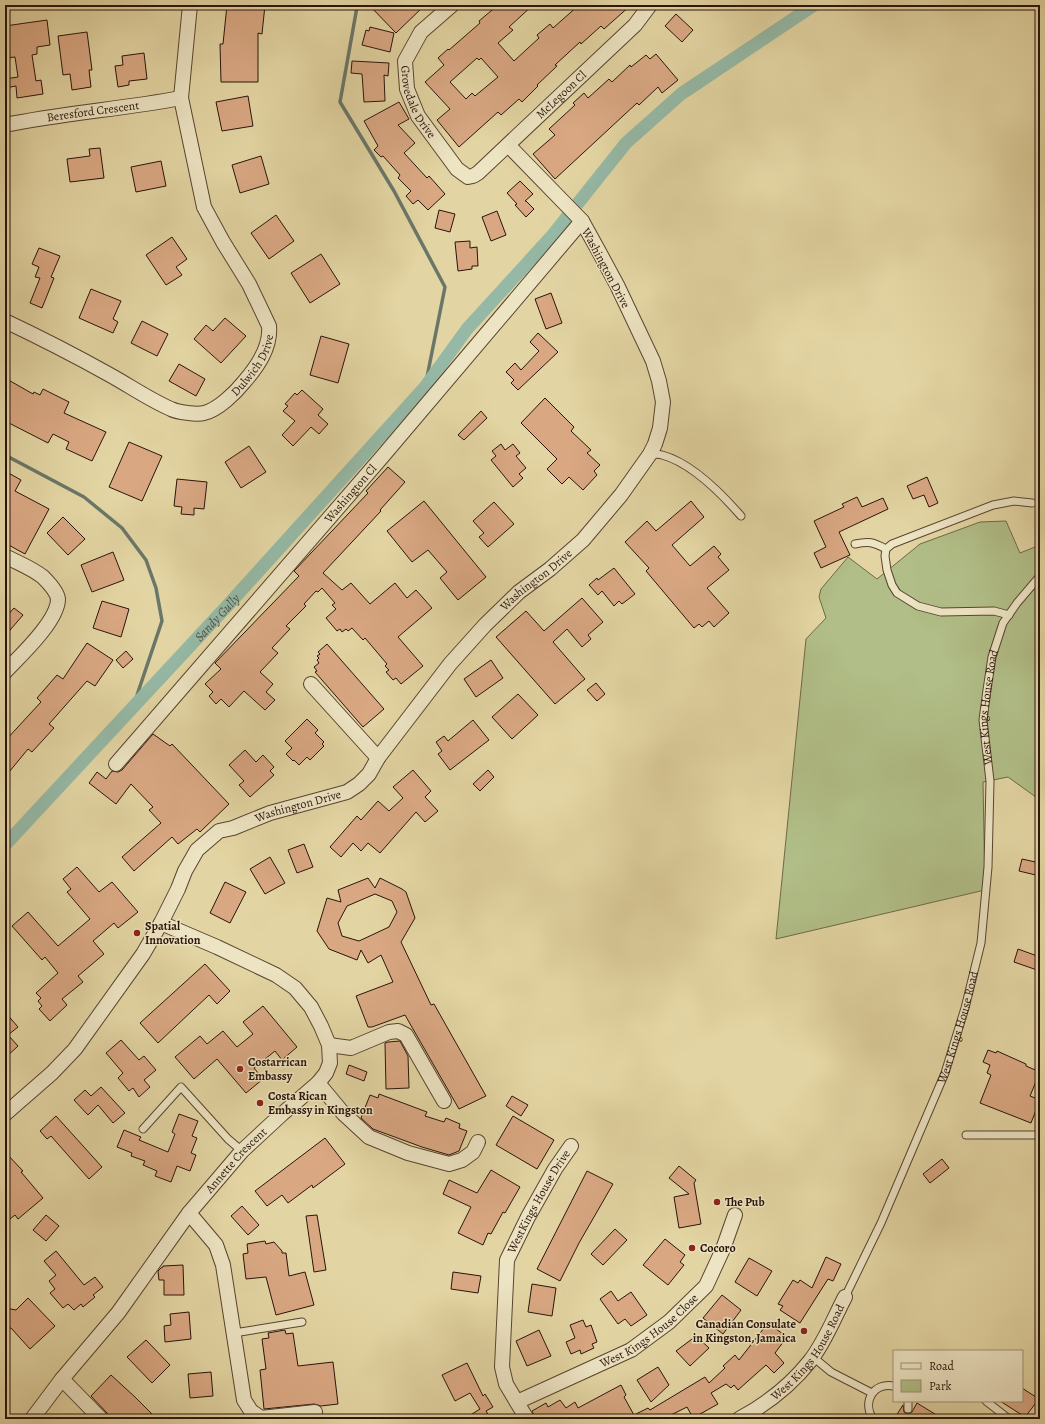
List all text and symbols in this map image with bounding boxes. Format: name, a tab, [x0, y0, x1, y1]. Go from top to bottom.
street label: Grovedale Drive	[397, 65, 440, 141]
street label: McLegoon Cl	[533, 67, 590, 122]
street label: Beresford Crescent	[46, 97, 140, 125]
street label: Washington Drive	[578, 224, 634, 311]
street label: Dulwich Drive	[227, 333, 277, 400]
street label: Washington Cl	[320, 461, 380, 527]
street label: Washington Drive	[496, 545, 575, 615]
water label: Sandy Gully	[190, 589, 243, 645]
street label: West Kings House Road	[975, 647, 1002, 767]
street label: Washington Drive	[252, 786, 343, 827]
place label: Spatial Innovation	[145, 918, 201, 948]
marker: Spatial Innovation	[132, 928, 142, 938]
street label: West Kings House Road	[933, 969, 982, 1087]
place label: Costarrican Embassy	[248, 1054, 307, 1084]
marker: Costarrican Embassy	[235, 1064, 245, 1074]
place label: Costa Rican Embassy in Kingston	[268, 1088, 373, 1118]
marker: Costa Rican Embassy in Kingston	[255, 1098, 265, 1108]
street label: Annette Crescent	[201, 1124, 270, 1197]
street label: WestKings House Drive	[503, 1147, 574, 1257]
place label: The Pub	[725, 1194, 765, 1210]
marker: The Pub	[712, 1197, 722, 1207]
place label: Cocoro	[700, 1240, 736, 1256]
marker: Cocoro	[687, 1243, 697, 1253]
street label: West Kings House Close	[596, 1290, 702, 1372]
street label: West Kings House Road	[767, 1301, 848, 1404]
place label: Canadian Consulate in Kingston, Jamaica	[693, 1316, 796, 1346]
marker: Canadian Consulate in Kingston, Jamaica	[799, 1326, 809, 1336]
legend	[893, 1350, 1023, 1402]
text: Road	[929, 1358, 955, 1374]
text: Park	[929, 1378, 952, 1394]

